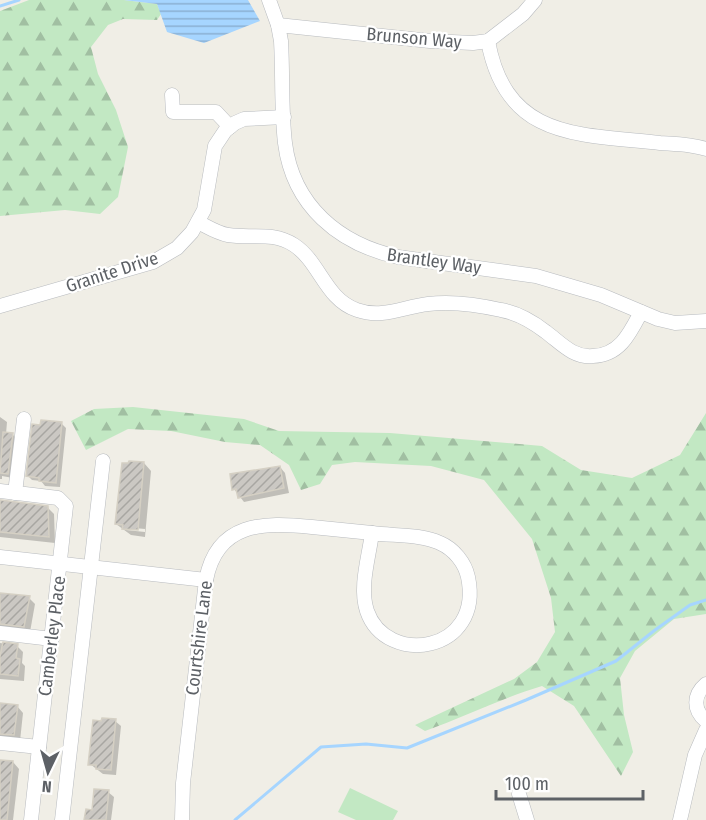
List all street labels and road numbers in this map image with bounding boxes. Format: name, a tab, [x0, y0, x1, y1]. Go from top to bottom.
street label: Brunson Way	[366, 23, 462, 53]
street label: Brantley Way	[386, 244, 482, 278]
street label: Granite Drive	[63, 247, 161, 297]
street label: Camberley Place	[34, 574, 70, 697]
street label: Courtshire Lane	[181, 579, 217, 697]

